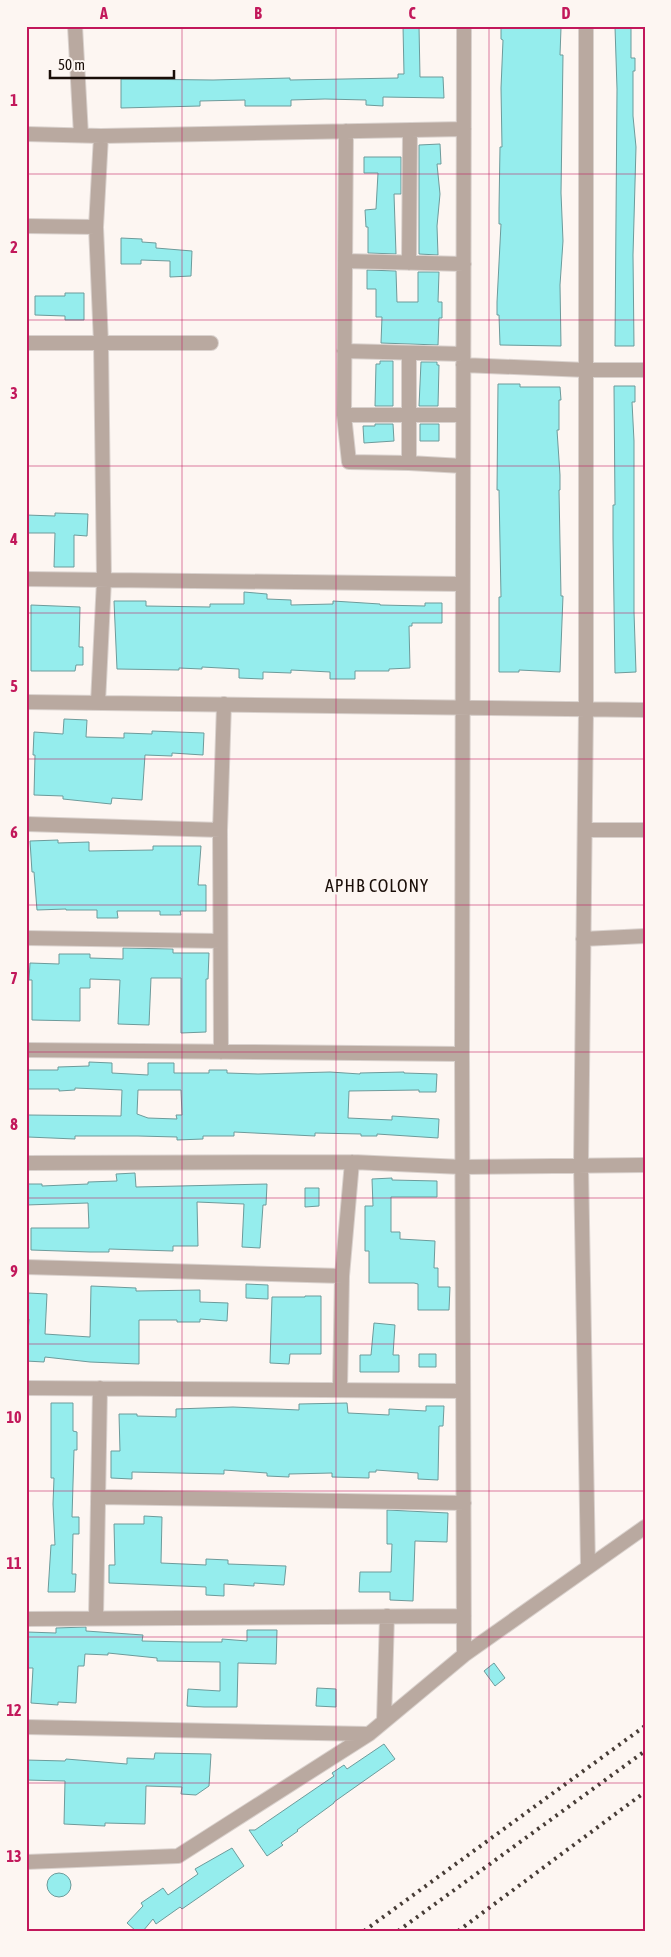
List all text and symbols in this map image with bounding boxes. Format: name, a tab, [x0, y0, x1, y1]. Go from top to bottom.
text: A	[99, 4, 108, 22]
text: B	[254, 4, 262, 22]
text: C	[408, 4, 416, 22]
text: D	[562, 4, 571, 22]
scale bar	[50, 48, 174, 80]
text: 50 m	[58, 56, 85, 73]
text: 1	[10, 91, 18, 109]
text: 2	[10, 238, 18, 256]
text: 3	[10, 384, 18, 402]
text: 4	[9, 530, 18, 548]
text: 5	[10, 677, 18, 695]
text: 6	[10, 823, 18, 841]
district label: APHB COLONY	[325, 875, 429, 896]
text: 7	[10, 969, 18, 987]
text: 8	[10, 1115, 18, 1133]
text: 9	[10, 1262, 18, 1280]
text: 10	[6, 1408, 22, 1426]
text: 11	[6, 1554, 22, 1572]
text: 12	[6, 1701, 22, 1719]
text: 13	[6, 1847, 22, 1865]

